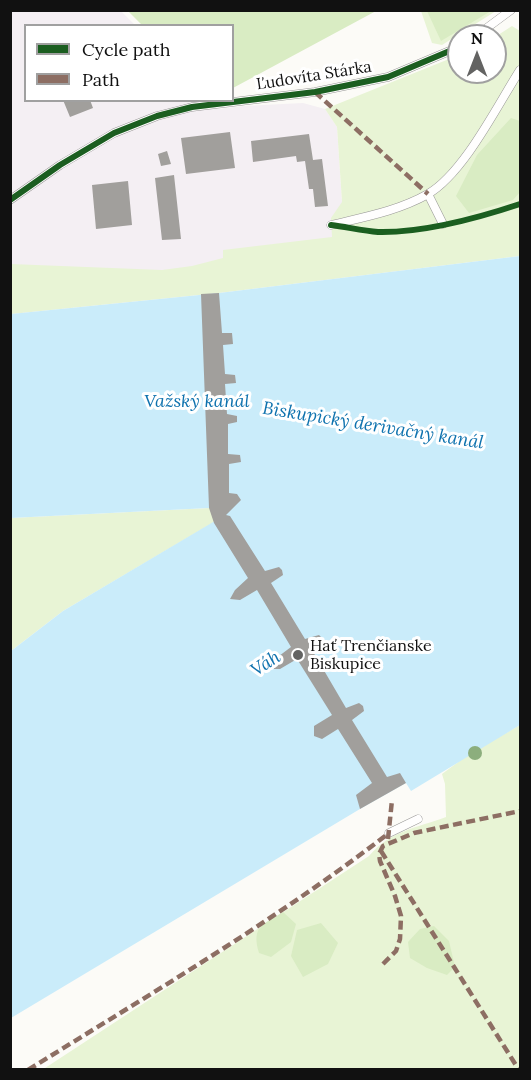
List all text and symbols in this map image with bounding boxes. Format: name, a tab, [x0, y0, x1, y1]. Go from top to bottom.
legend	[24, 24, 234, 102]
north arrow	[447, 24, 507, 84]
text: N	[471, 28, 483, 48]
text: Cycle path	[82, 38, 171, 61]
street label: Ľudovíta Stárka	[255, 57, 373, 95]
text: Path	[82, 68, 120, 91]
water label: Važský kanál	[144, 391, 250, 413]
water label: Biskupický derivačný kanál	[261, 398, 485, 454]
place label: Hať Trenčianske Biskupice	[310, 636, 432, 674]
water label: Váh	[247, 647, 285, 681]
marker: Hať Trenčianske Biskupice	[291, 648, 305, 662]

